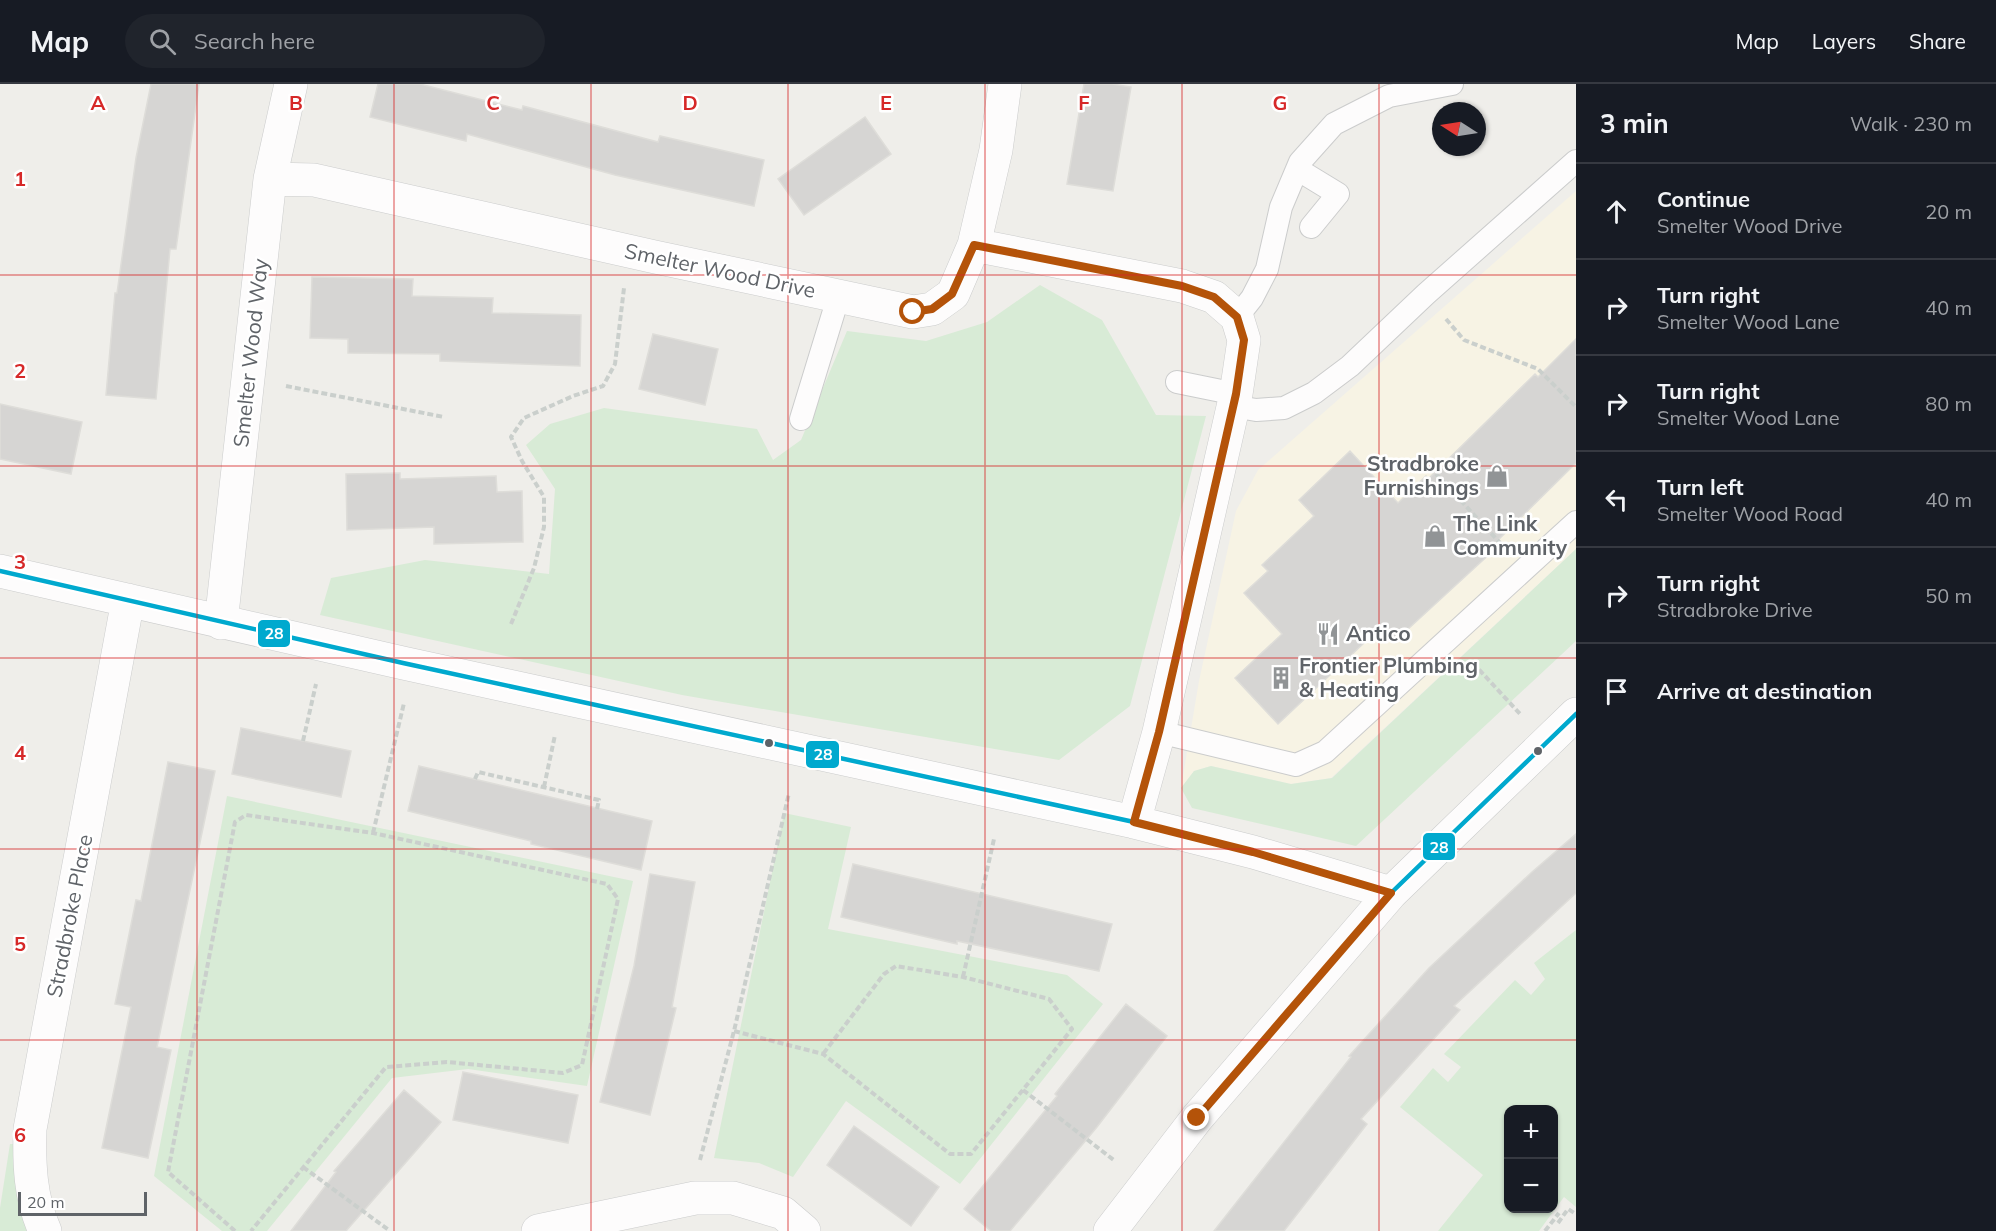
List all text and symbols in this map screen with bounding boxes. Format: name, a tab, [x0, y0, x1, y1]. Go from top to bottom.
search box	[125, 14, 545, 68]
text: Map	[30, 24, 89, 59]
icon: search	[146, 25, 179, 58]
text: Search here	[194, 27, 315, 55]
text: Map	[1736, 28, 1779, 54]
text: Layers	[1812, 28, 1876, 54]
text: Share	[1909, 28, 1966, 54]
text: A	[91, 90, 106, 115]
text: B	[289, 90, 303, 115]
text: C	[486, 90, 500, 115]
text: D	[682, 90, 698, 115]
text: E	[880, 90, 892, 115]
text: F	[1078, 90, 1090, 115]
text: G	[1273, 90, 1287, 115]
north arrow	[1432, 102, 1486, 156]
text: 3 min	[1600, 107, 1669, 140]
text: Walk · 230 m	[1850, 111, 1972, 136]
text: 1	[14, 166, 26, 191]
text: Continue	[1657, 185, 1750, 213]
icon: ahead	[1600, 195, 1633, 228]
text: 20 m	[1925, 199, 1972, 224]
text: Smelter Wood Drive	[1657, 213, 1842, 238]
street label: Smelter Wood Drive	[622, 237, 818, 303]
street label: Smelter Wood Way	[227, 257, 273, 449]
text: Turn right	[1657, 281, 1760, 309]
icon: right	[1600, 291, 1633, 324]
text: 40 m	[1925, 295, 1972, 320]
route start	[899, 298, 925, 324]
text: Smelter Wood Lane	[1657, 309, 1840, 334]
text: 2	[14, 358, 26, 383]
text: Turn right	[1657, 377, 1760, 405]
icon: right	[1600, 387, 1633, 420]
text: 80 m	[1925, 391, 1972, 416]
text: Smelter Wood Lane	[1657, 405, 1840, 430]
place label: Stradbroke Furnishings	[1363, 450, 1479, 500]
shop icon: Stradbroke Furnishings	[1484, 463, 1510, 489]
text: Turn left	[1657, 473, 1744, 501]
icon: left	[1600, 483, 1633, 516]
text: 40 m	[1925, 487, 1972, 512]
text: Smelter Wood Road	[1657, 501, 1843, 526]
place label: The Link Community	[1453, 510, 1568, 560]
shop icon: The Link Community	[1422, 523, 1448, 549]
text: 3	[14, 549, 26, 574]
text: Turn right	[1657, 569, 1760, 597]
icon: right	[1600, 579, 1633, 612]
text: 50 m	[1925, 583, 1972, 608]
text: Stradbroke Drive	[1657, 597, 1813, 622]
line badge: 28	[257, 619, 291, 648]
place label: Antico	[1346, 620, 1411, 646]
restaurant icon: Antico	[1315, 621, 1341, 647]
text: 28	[264, 623, 284, 643]
place label: Frontier Plumbing & Heating	[1299, 652, 1478, 702]
building icon: Frontier Plumbing & Heating	[1268, 665, 1294, 691]
icon: arrive	[1600, 675, 1633, 708]
text: Arrive at destination	[1657, 677, 1872, 705]
unlabelled marker	[763, 737, 775, 749]
text: 4	[14, 740, 26, 765]
line badge: 28	[805, 740, 840, 769]
text: 28	[813, 744, 833, 764]
unlabelled marker	[1532, 745, 1544, 757]
street label: Stradbroke Place	[40, 832, 98, 1000]
line badge: 28	[1422, 832, 1456, 861]
text: 28	[1429, 837, 1449, 857]
text: 5	[14, 931, 26, 956]
route end	[1183, 1104, 1209, 1130]
map controls	[1504, 1105, 1558, 1213]
button: +	[1504, 1105, 1558, 1159]
text: 6	[14, 1122, 26, 1147]
button: −	[1504, 1159, 1558, 1213]
scale bar	[18, 1189, 147, 1216]
text: 20 m	[27, 1192, 64, 1212]

